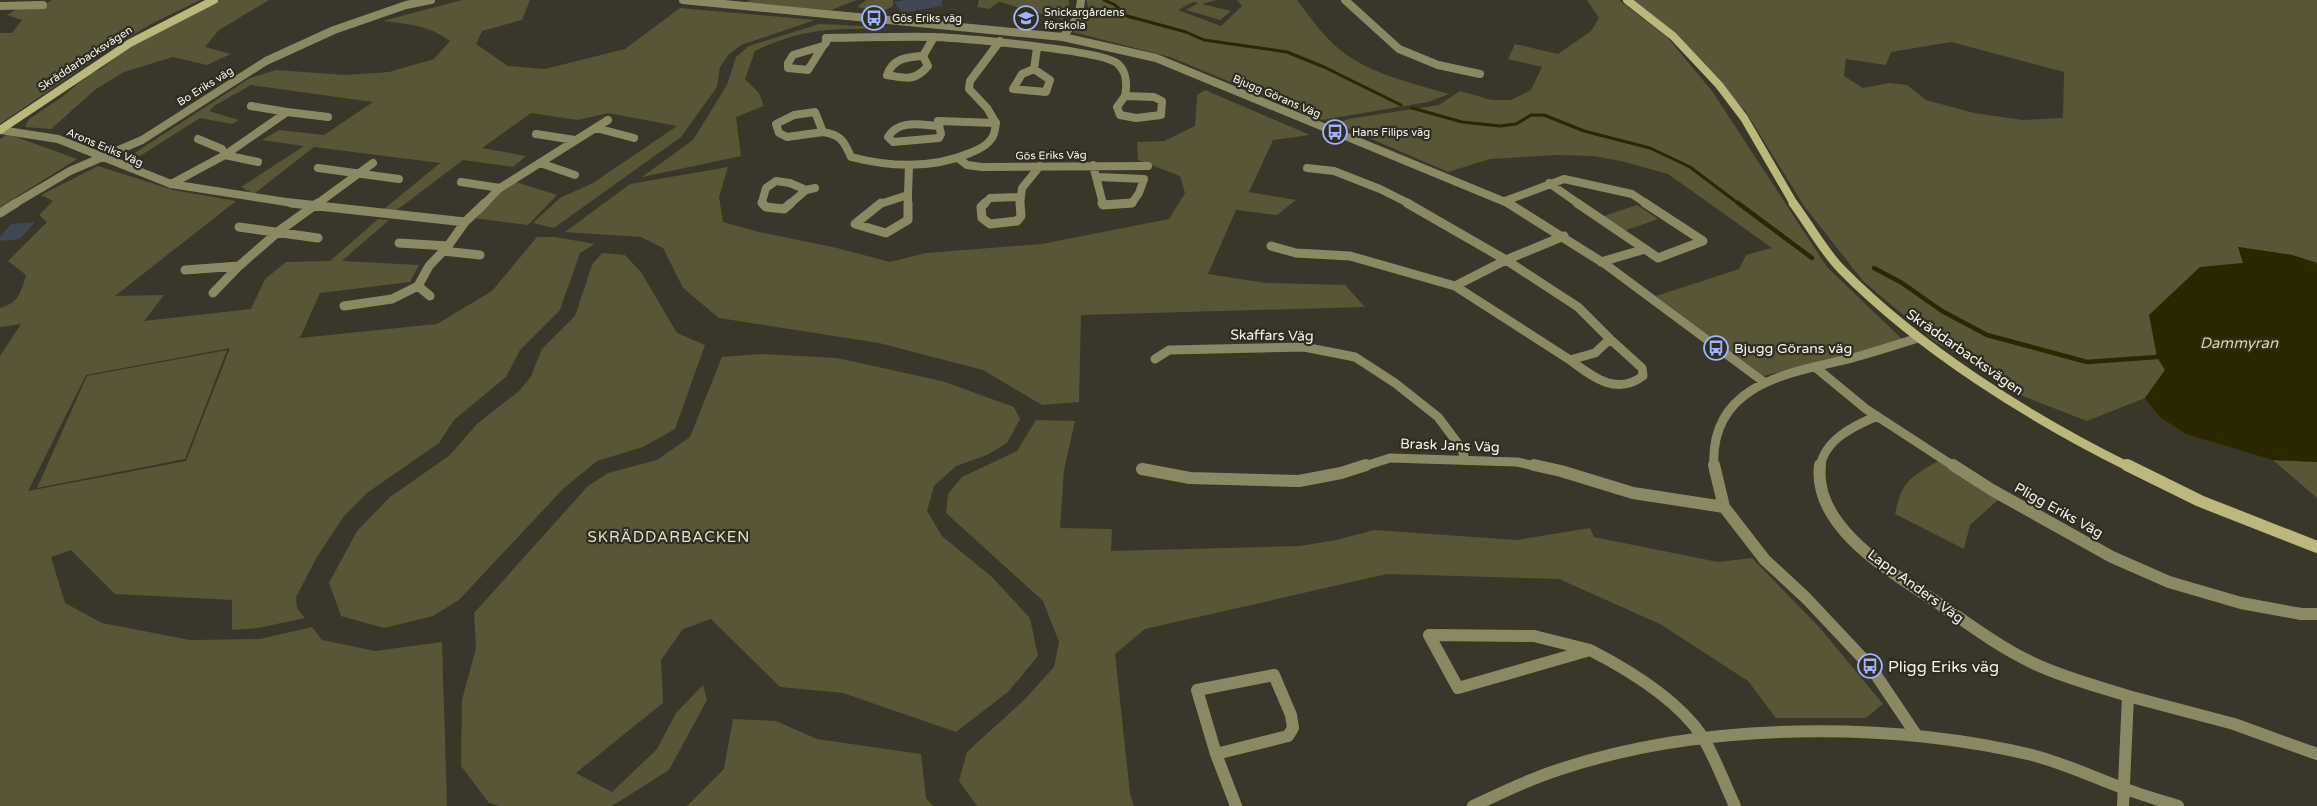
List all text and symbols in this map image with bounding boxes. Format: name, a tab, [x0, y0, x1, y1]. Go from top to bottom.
bus stop icon: Gös Eriks väg	[861, 5, 887, 31]
school or university icon: Snickargårdens förskola	[1013, 5, 1039, 31]
place label: Snickargårdens förskola	[1044, 6, 1124, 32]
place label: Gös Eriks väg	[892, 12, 962, 25]
street label: Skräddarbacksvägen	[36, 23, 135, 94]
street label: Bo Eriks väg	[175, 64, 236, 109]
street label: Bjugg Görans Väg	[1231, 72, 1323, 121]
bus stop icon: Hans Filips väg	[1322, 119, 1348, 145]
street label: Arons Eriks Väg	[65, 125, 145, 169]
place label: Hans Filips väg	[1352, 126, 1430, 139]
street label: Gös Eriks Väg	[1015, 148, 1087, 163]
street label: Skräddarbacksvägen	[1903, 306, 2027, 399]
street label: Skaffars Väg	[1230, 326, 1314, 345]
water label: Dammyran	[2200, 334, 2279, 352]
bus stop icon: Bjugg Görans väg	[1703, 335, 1729, 361]
place label: Bjugg Görans väg	[1734, 340, 1852, 357]
street label: Brask Jans Väg	[1400, 435, 1500, 456]
street label: Pligg Eriks Väg	[2011, 479, 2106, 542]
district label: SKRÄDDARBACKEN	[588, 528, 750, 546]
street label: Lapp Anders Väg	[1864, 546, 1967, 627]
bus stop icon: Pligg Eriks väg	[1857, 653, 1883, 679]
place label: Pligg Eriks väg	[1888, 657, 1999, 677]

